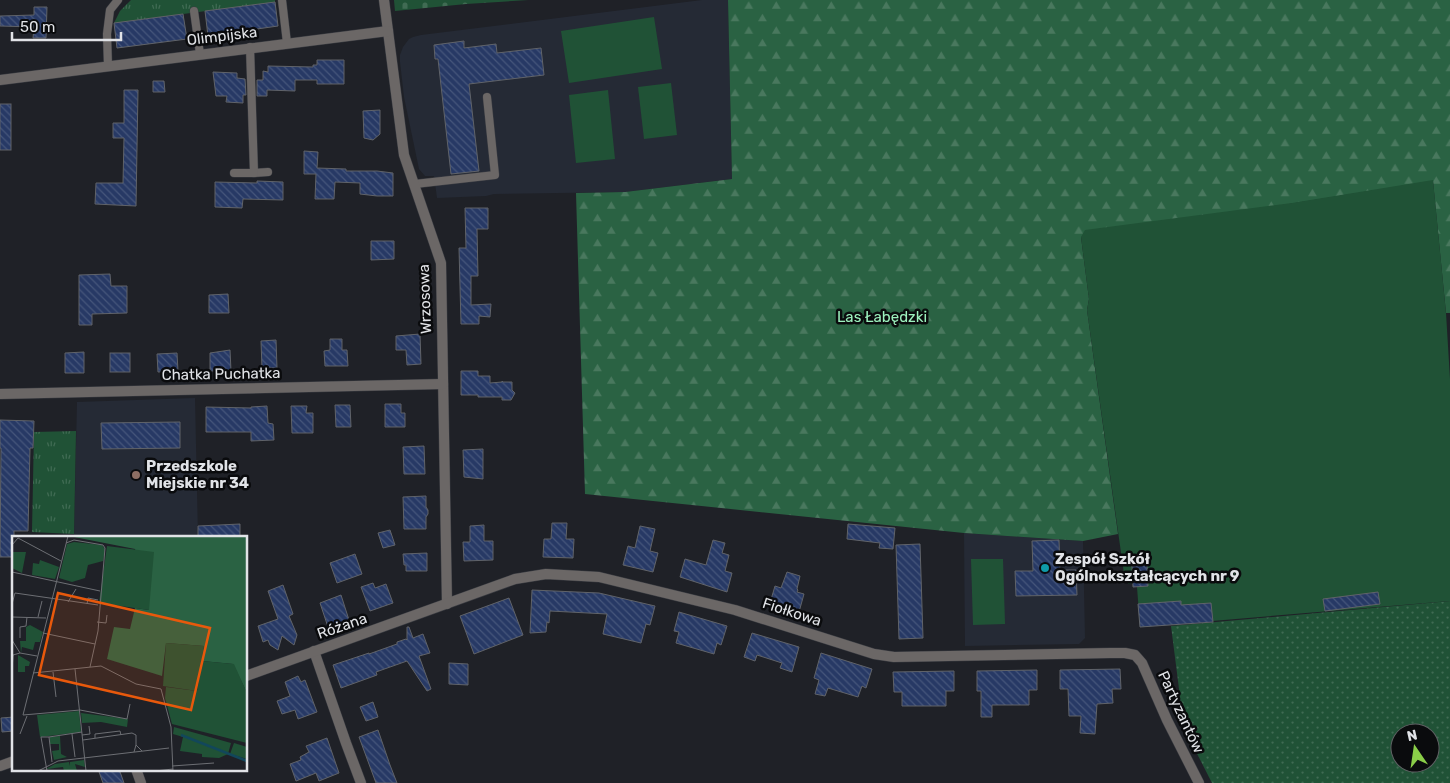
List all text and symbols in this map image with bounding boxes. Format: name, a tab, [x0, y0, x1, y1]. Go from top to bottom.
scale bar	[12, 10, 121, 42]
text: 50 m	[20, 18, 55, 36]
street label: Olimpijska	[186, 23, 258, 49]
street label: Wrzosowa	[415, 264, 435, 334]
park label: Las Łabędzki	[837, 308, 927, 326]
street label: Chatka Puchatka	[161, 364, 281, 384]
place label: Przedszkole Miejskie nr 34	[146, 457, 249, 492]
marker: Przedszkole Miejskie nr 34	[130, 469, 142, 481]
inset map	[12, 536, 248, 770]
place label: Zespół Szkół Ogólnokształcących nr 9	[1055, 550, 1240, 585]
marker: Zespół Szkół Ogólnokształcących nr 9	[1039, 562, 1051, 574]
street label: Fiołkowa	[760, 594, 824, 630]
street label: Różana	[315, 609, 369, 643]
street label: Partyzantów	[1154, 668, 1208, 756]
north arrow	[1390, 723, 1440, 773]
text: N	[1405, 726, 1419, 745]

